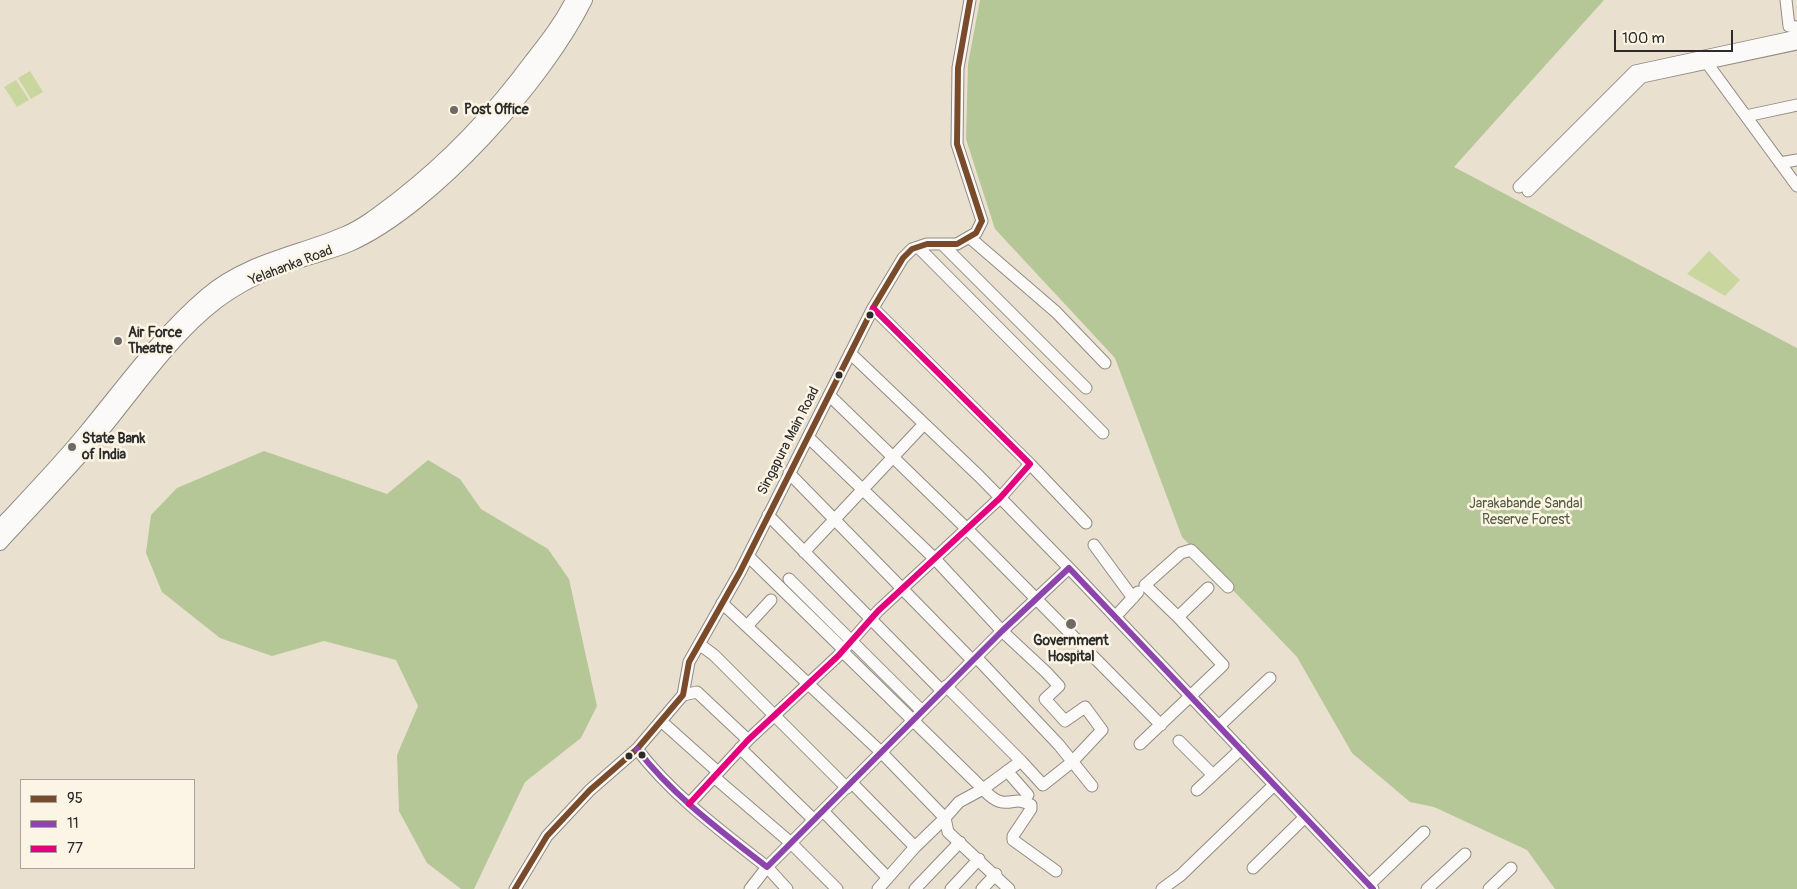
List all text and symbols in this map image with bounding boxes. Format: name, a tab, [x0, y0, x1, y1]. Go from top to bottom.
scale bar	[1617, 20, 1736, 52]
text: 100 m	[1622, 29, 1665, 48]
place label: Post Office	[464, 102, 529, 118]
marker: Post Office	[448, 104, 460, 116]
street label: Yelahanka Road	[247, 242, 335, 290]
unlabelled marker	[865, 310, 875, 320]
place label: Air Force Theatre	[128, 325, 182, 358]
marker: Air Force Theatre	[112, 335, 124, 347]
unlabelled marker	[834, 370, 844, 380]
street label: Singapura Main Road	[754, 384, 824, 498]
place label: State Bank of India	[82, 431, 145, 464]
marker: State Bank of India	[66, 441, 78, 453]
park label: Jarakabande Sandal Reserve Forest	[1469, 496, 1583, 528]
marker: Government Hospital	[1064, 617, 1078, 631]
place label: Government Hospital	[1033, 633, 1109, 666]
unlabelled marker	[637, 750, 647, 760]
unlabelled marker	[624, 751, 634, 761]
legend	[20, 779, 195, 869]
text: 95	[67, 789, 83, 808]
text: 11	[67, 814, 79, 833]
text: 77	[67, 839, 83, 858]

